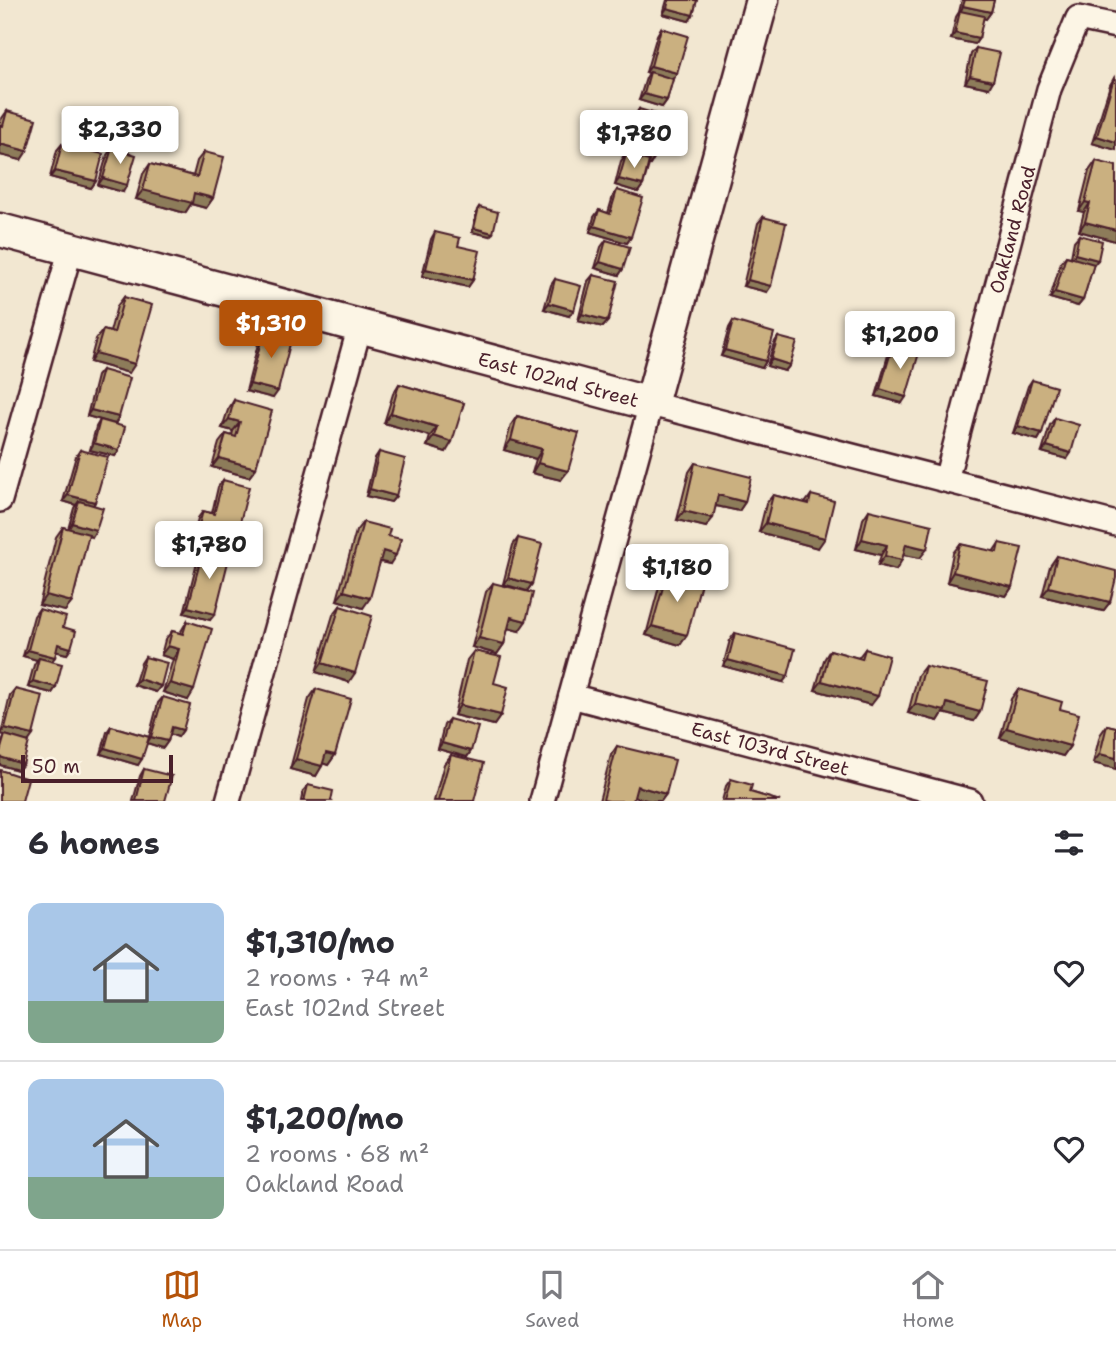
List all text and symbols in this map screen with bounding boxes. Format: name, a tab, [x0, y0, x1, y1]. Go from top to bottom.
pin: $2,330	[63, 106, 177, 166]
pin: $1,780	[577, 110, 691, 170]
text: $2,330	[78, 114, 162, 144]
text: $1,780	[596, 118, 672, 148]
street label: Oakland Road	[984, 163, 1041, 296]
pin: $1,310	[214, 300, 328, 360]
text: $1,310	[235, 308, 307, 338]
pin: $1,200	[843, 312, 957, 371]
text: $1,200	[861, 319, 939, 349]
street label: East 102nd Street	[475, 346, 641, 413]
pin: $1,780	[152, 522, 266, 581]
text: $1,780	[171, 529, 247, 559]
pin: $1,180	[620, 544, 734, 604]
text: $1,180	[642, 552, 712, 582]
street label: East 103rd Street	[688, 716, 852, 782]
scale bar	[21, 752, 173, 784]
text: 50 m	[32, 754, 80, 779]
text: 6 homes	[28, 823, 160, 864]
icon: filters	[1050, 824, 1088, 862]
text: $1,310/mo	[245, 922, 395, 963]
icon: home	[84, 931, 168, 1015]
icon: heart	[1050, 954, 1088, 992]
text: 2 rooms · 74 m²	[245, 963, 429, 993]
text: East 102nd Street	[245, 993, 445, 1023]
text: $1,200/mo	[245, 1098, 404, 1139]
icon: home	[84, 1107, 168, 1191]
icon: heart	[1050, 1130, 1088, 1168]
text: 2 rooms · 68 m²	[245, 1139, 429, 1169]
text: Oakland Road	[245, 1169, 404, 1199]
tab: Map	[162, 1266, 202, 1333]
tab: Saved	[525, 1266, 579, 1333]
tab: Home	[902, 1266, 954, 1333]

